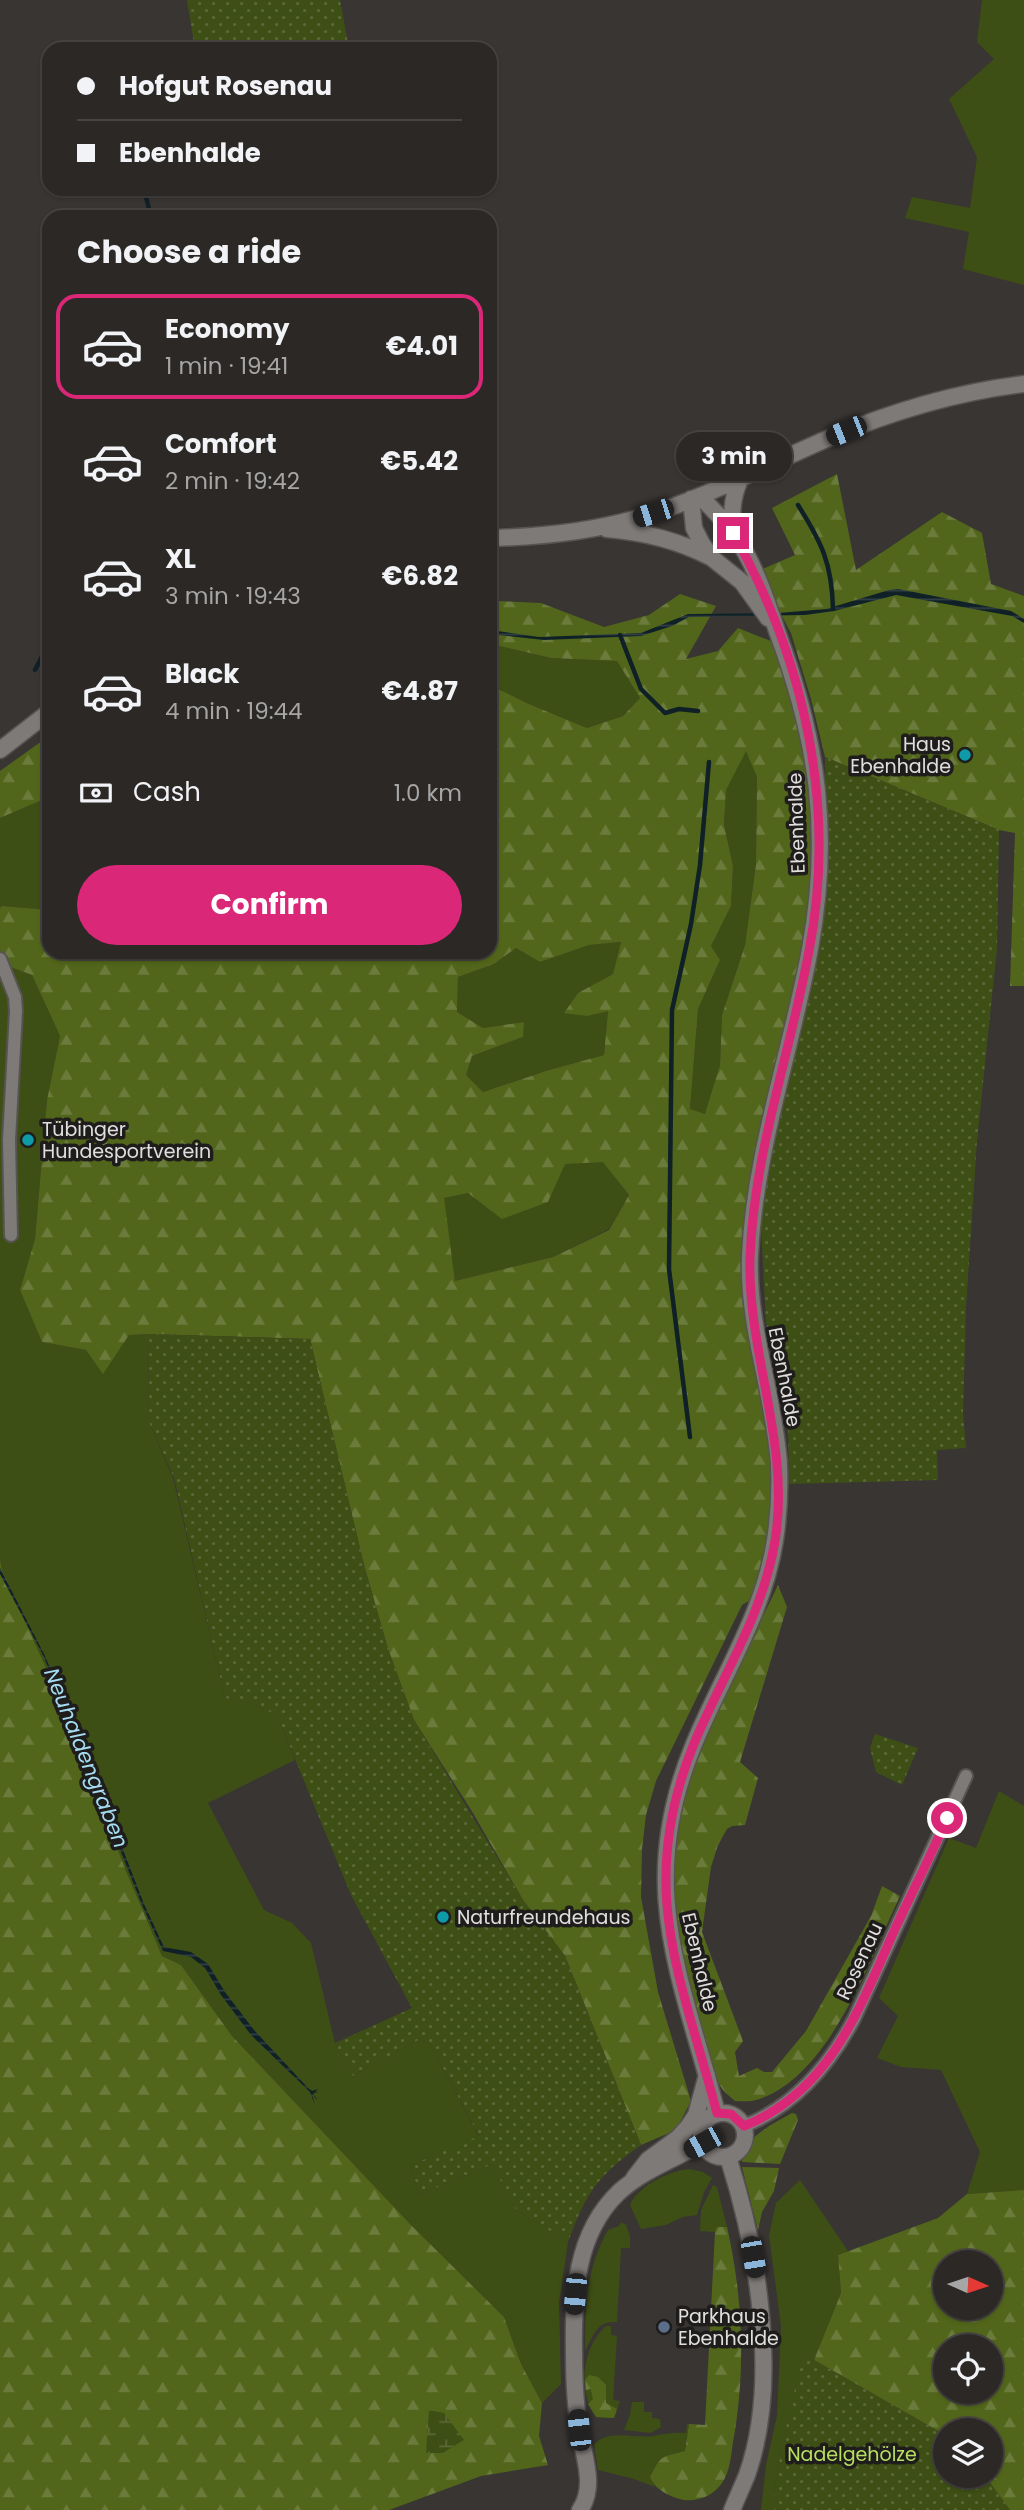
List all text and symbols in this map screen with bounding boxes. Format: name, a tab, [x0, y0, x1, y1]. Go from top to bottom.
text: Hofgut Rosenau	[119, 68, 332, 104]
text: Ebenhalde	[119, 135, 261, 171]
text: Choose a ride	[77, 229, 301, 274]
text: Economy	[165, 311, 289, 347]
icon: car	[81, 315, 144, 378]
text: €4.01	[386, 328, 458, 364]
text: 1 min · 19:41	[165, 350, 288, 382]
car	[823, 413, 870, 449]
text: Comfort	[165, 426, 277, 462]
icon: car	[81, 430, 144, 493]
callout: 3 min	[675, 432, 791, 480]
text: 3 min	[701, 440, 767, 472]
text: €5.42	[381, 443, 458, 479]
text: 2 min · 19:42	[165, 465, 300, 497]
car	[630, 497, 677, 529]
route end	[717, 517, 749, 549]
text: XL	[165, 541, 196, 577]
icon: car	[81, 545, 144, 608]
text: €6.82	[382, 558, 458, 594]
text: 3 min · 19:43	[165, 580, 301, 612]
text: Black	[165, 656, 239, 692]
icon: car	[81, 660, 144, 723]
text: €4.87	[382, 673, 458, 709]
text: 4 min · 19:44	[165, 695, 303, 727]
place label: Haus Ebenhalde	[850, 731, 951, 780]
marker: Haus Ebenhalde	[957, 747, 973, 763]
street label: Ebenhalde	[781, 772, 812, 874]
icon: cash	[77, 774, 115, 812]
text: Cash	[133, 774, 201, 810]
text: 1.0 km	[394, 777, 462, 809]
button: Confirm	[77, 865, 462, 945]
place label: Tübinger Hundesportverein	[42, 1116, 211, 1165]
marker: Tübinger Hundesportverein	[20, 1132, 36, 1148]
street label: Ebenhalde	[762, 1325, 807, 1429]
water label: Neuhaldengraben	[37, 1664, 136, 1852]
route start	[931, 1802, 963, 1834]
place label: Naturfreundehaus	[457, 1904, 631, 1931]
marker: Naturfreundehaus	[435, 1909, 451, 1925]
street label: Ebenhalde	[675, 1910, 724, 2014]
street label: Rosenau	[830, 1918, 889, 2004]
car	[680, 2124, 727, 2162]
car	[740, 2234, 767, 2280]
north arrow	[933, 2250, 1003, 2320]
map controls	[933, 2250, 1003, 2488]
car	[563, 2272, 588, 2316]
place label: Parkhaus Ebenhalde	[678, 2303, 779, 2352]
marker: Parkhaus Ebenhalde	[656, 2319, 672, 2335]
button: locate	[933, 2334, 1003, 2404]
car	[567, 2408, 592, 2452]
button: layers	[933, 2418, 1003, 2488]
park label: Nadelgehölze	[787, 2441, 917, 2468]

